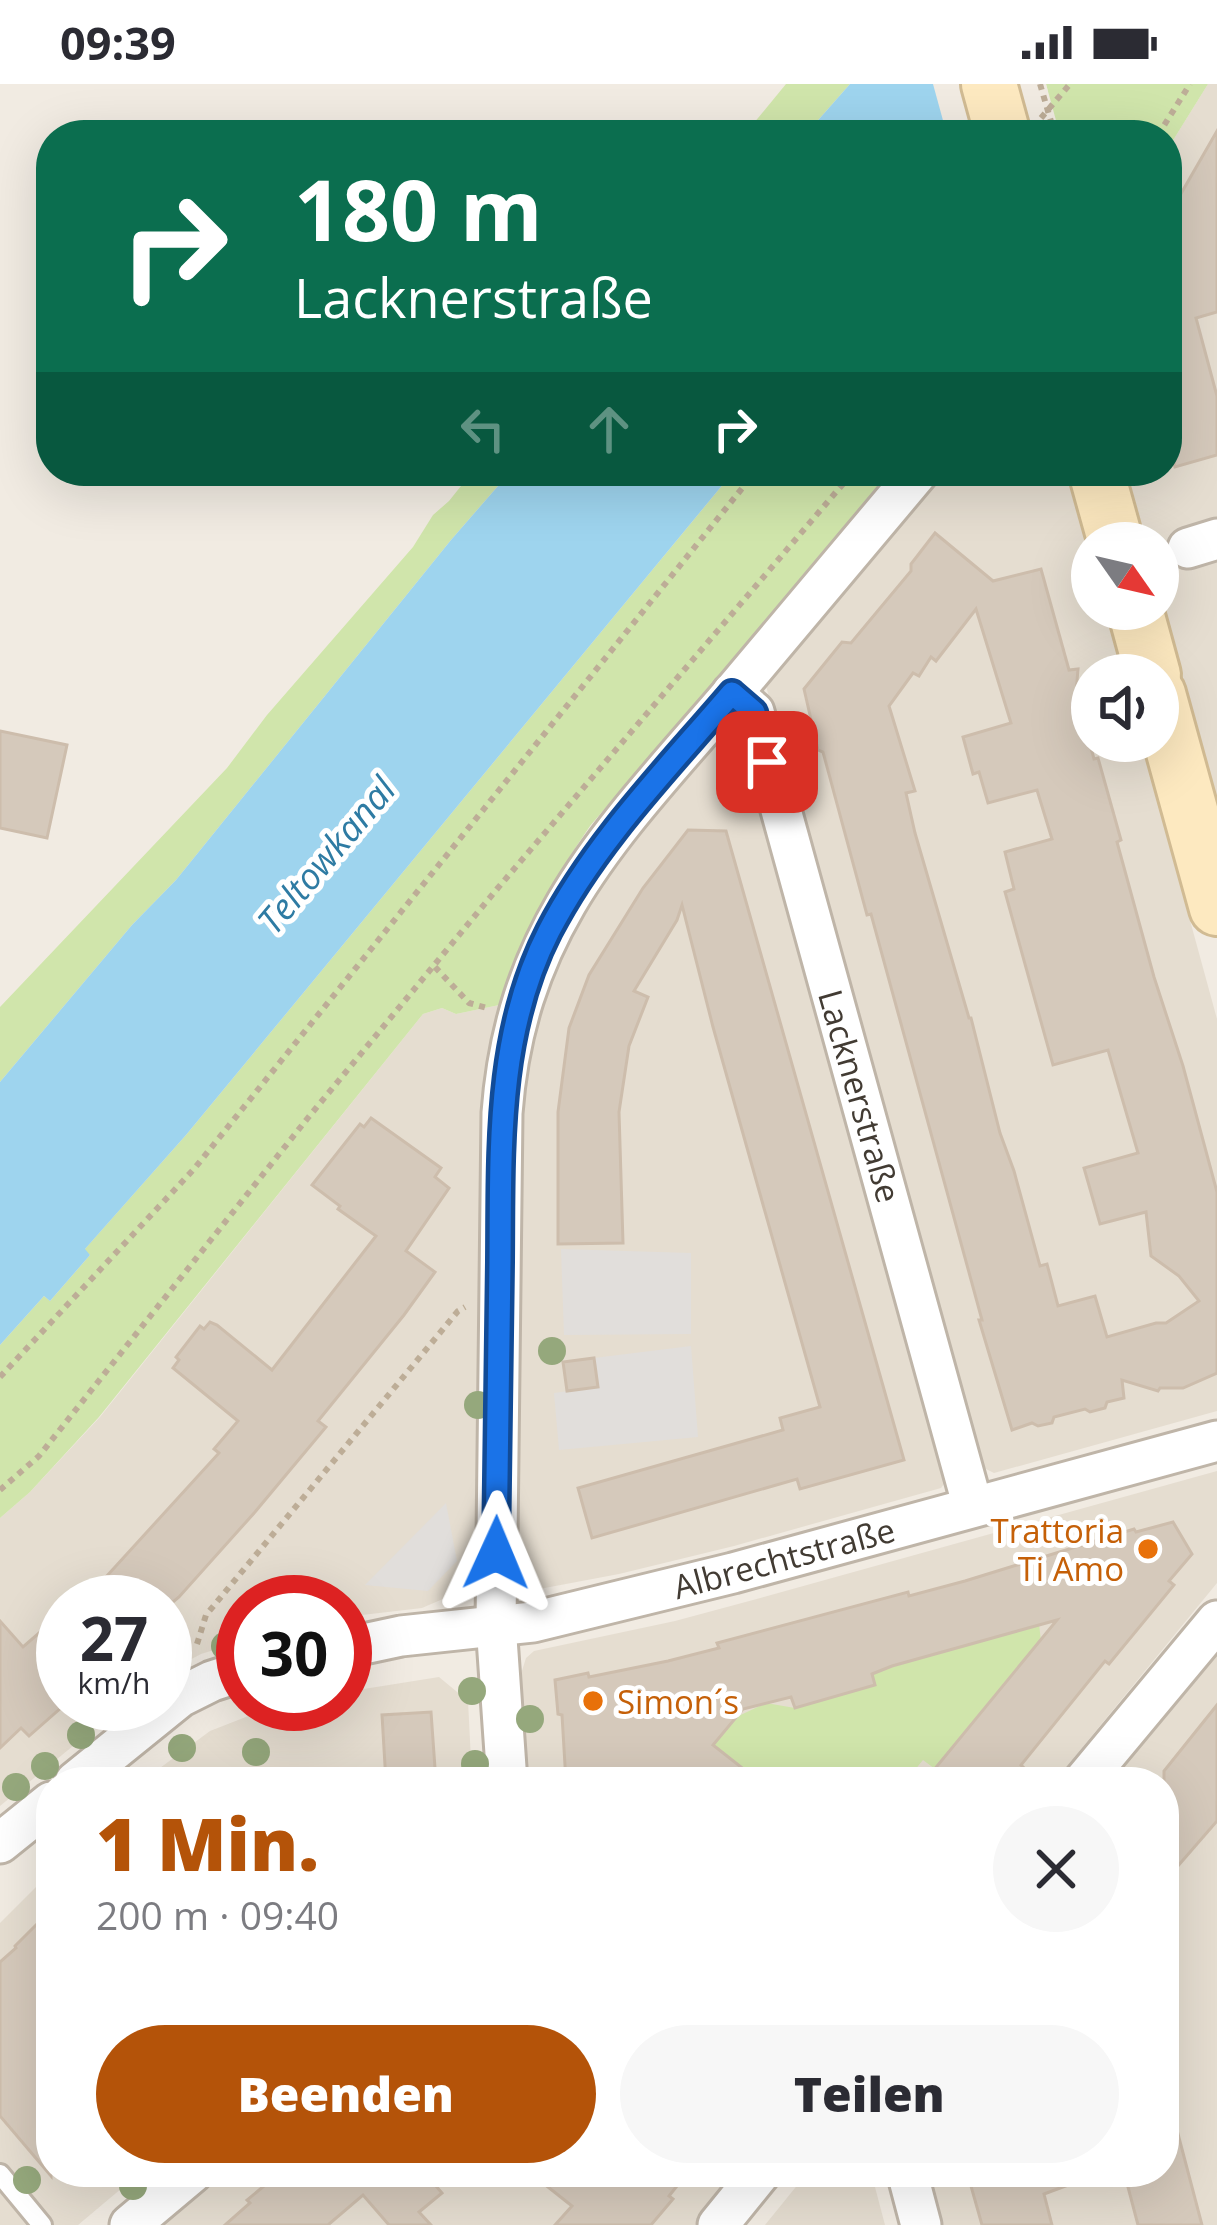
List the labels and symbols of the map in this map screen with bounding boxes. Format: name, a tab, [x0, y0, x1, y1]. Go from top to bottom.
north arrow	[1071, 522, 1179, 630]
pin	[716, 711, 818, 813]
water label: Teltowkanal	[246, 765, 407, 944]
street label: Lacknerstraße	[808, 984, 912, 1208]
position arrow	[433, 1490, 559, 1616]
street label: Albrechtstraße	[668, 1507, 900, 1609]
place label: Trattoria Ti Amo	[990, 1508, 1124, 1591]
marker: Trattoria Ti Amo	[1135, 1536, 1161, 1562]
speed limit sign: 30	[216, 1575, 372, 1731]
place label: Simon´s	[617, 1679, 739, 1724]
marker: Simon´s	[580, 1688, 606, 1714]

